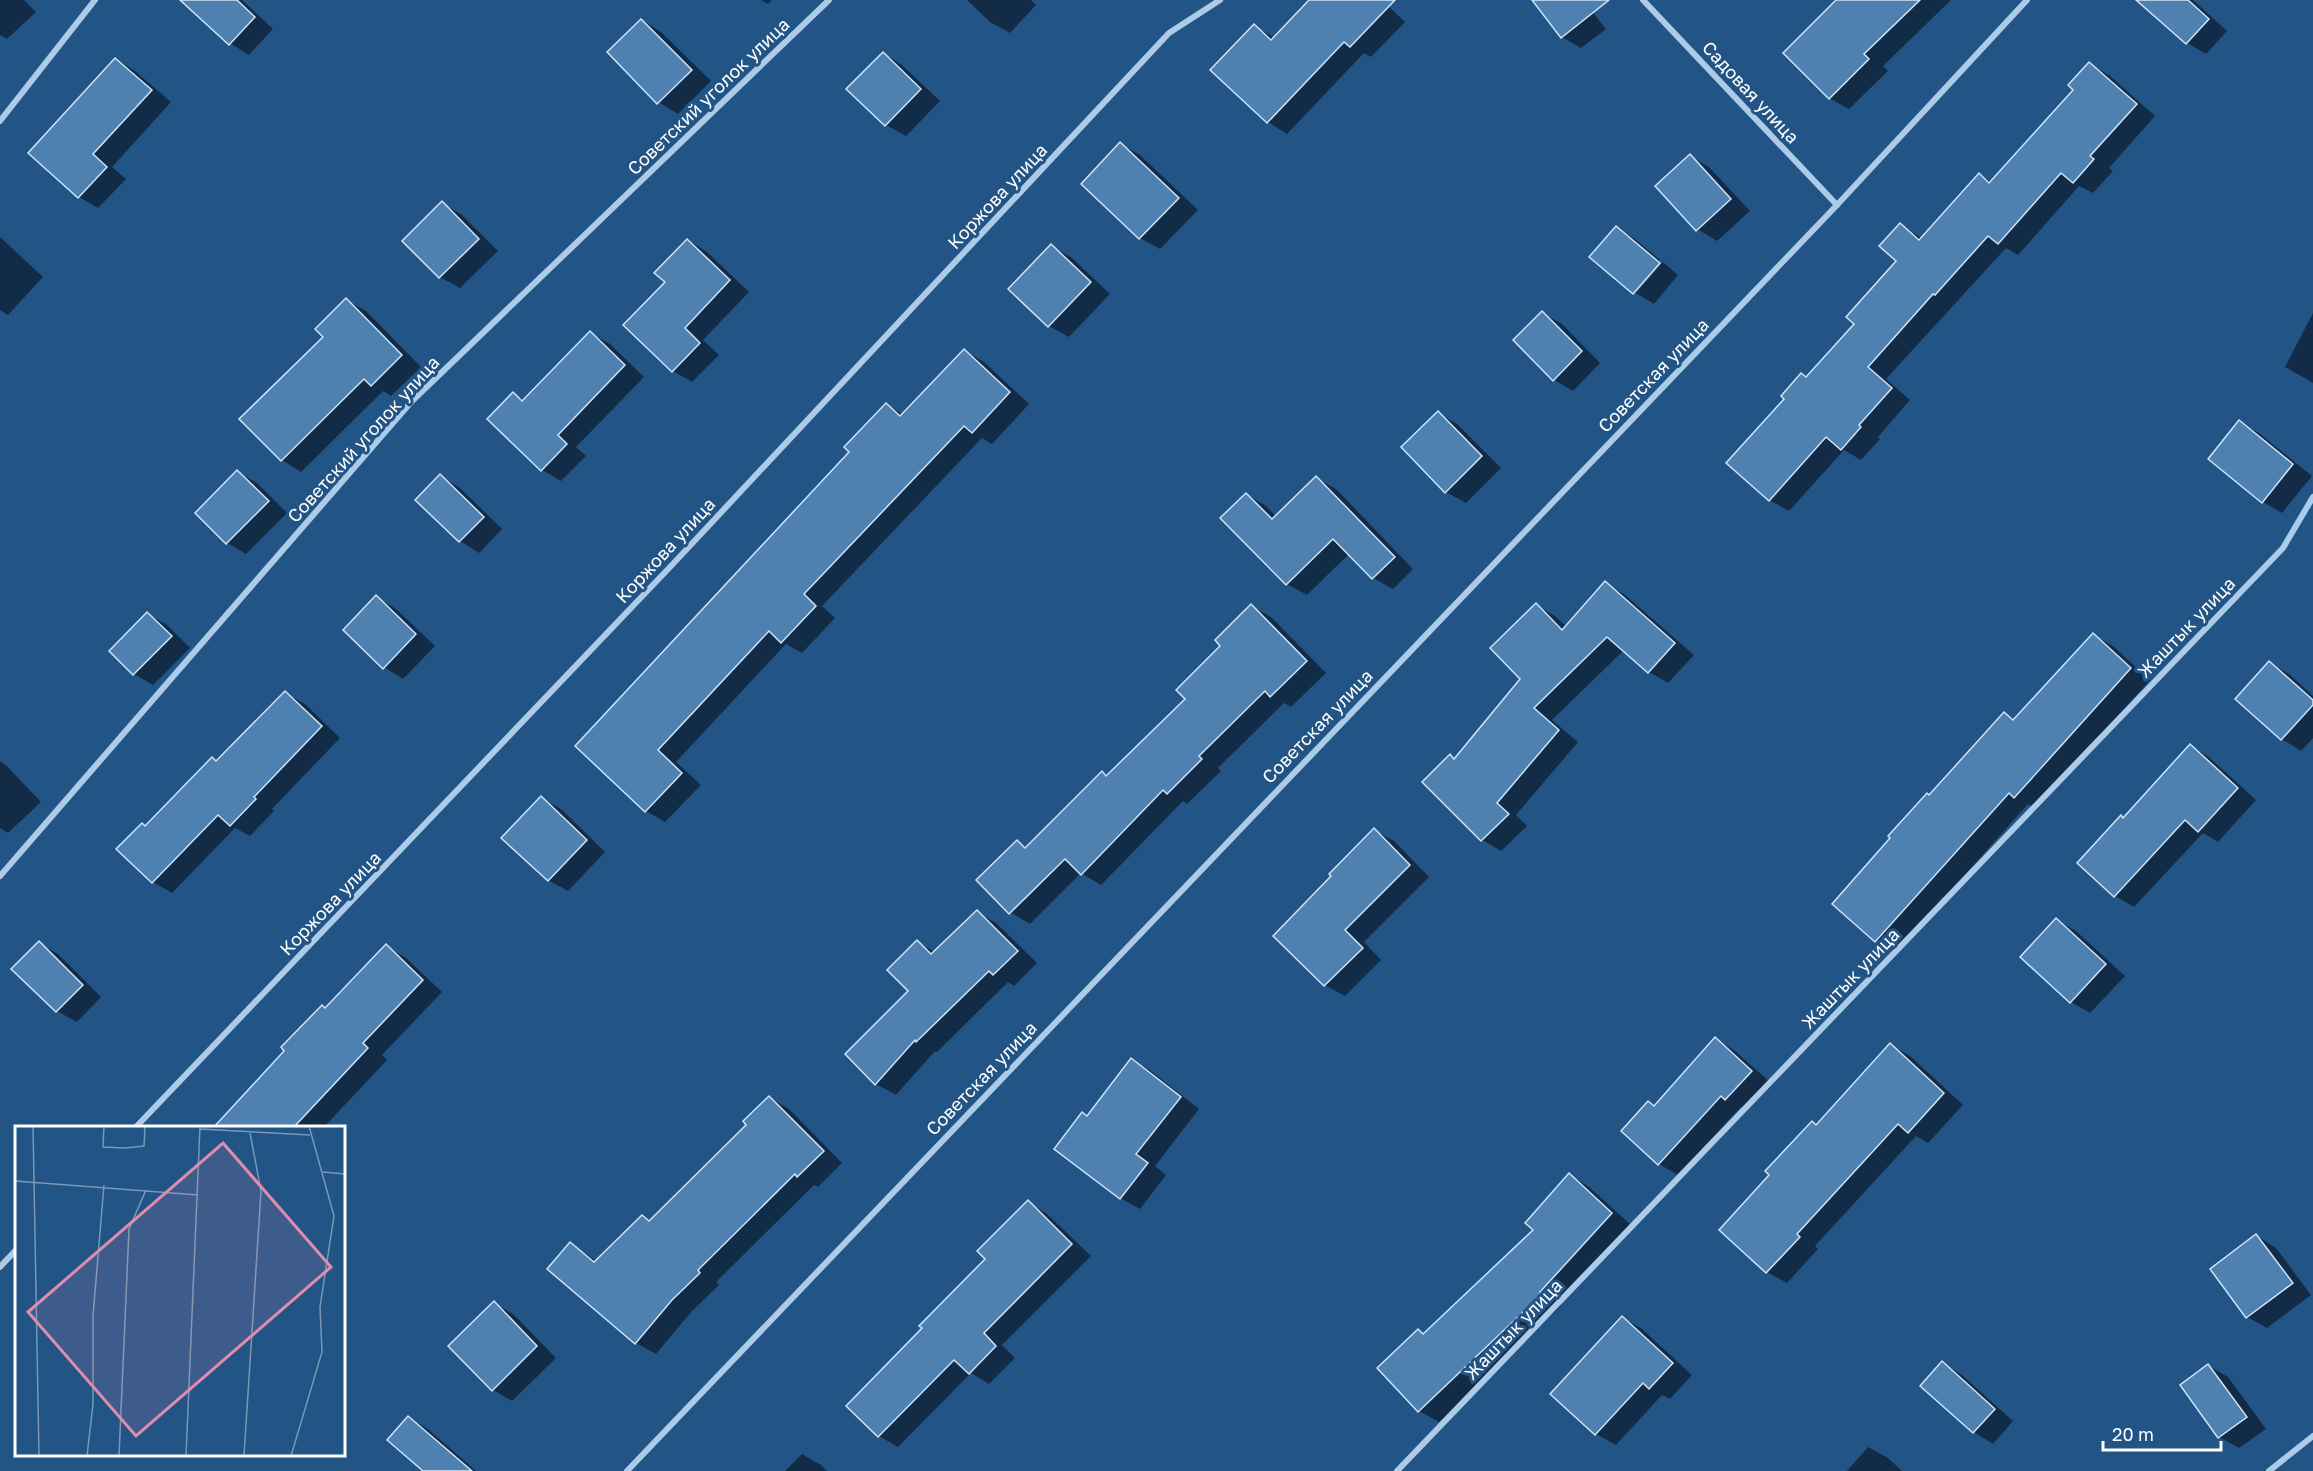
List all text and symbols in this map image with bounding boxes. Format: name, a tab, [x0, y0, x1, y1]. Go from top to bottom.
street label: Советский уголок улица	[623, 13, 793, 179]
street label: Садовая улица	[1698, 36, 1804, 148]
street label: Коржова улица	[943, 139, 1051, 253]
street label: Советская улица	[1593, 313, 1713, 437]
street label: Советский уголок улица	[282, 351, 444, 527]
street label: Коржова улица	[611, 493, 719, 607]
street label: Жаштык улица	[2132, 572, 2240, 682]
street label: Советская улица	[1257, 664, 1377, 788]
street label: Коржова улица	[275, 846, 385, 960]
street label: Жаштык улица	[1796, 923, 1904, 1033]
street label: Советская улица	[921, 1016, 1041, 1140]
inset map	[15, 1126, 345, 1456]
street label: Жаштык улица	[1459, 1274, 1567, 1384]
scale bar	[2103, 1414, 2222, 1452]
text: 20 m	[2112, 1423, 2154, 1445]

